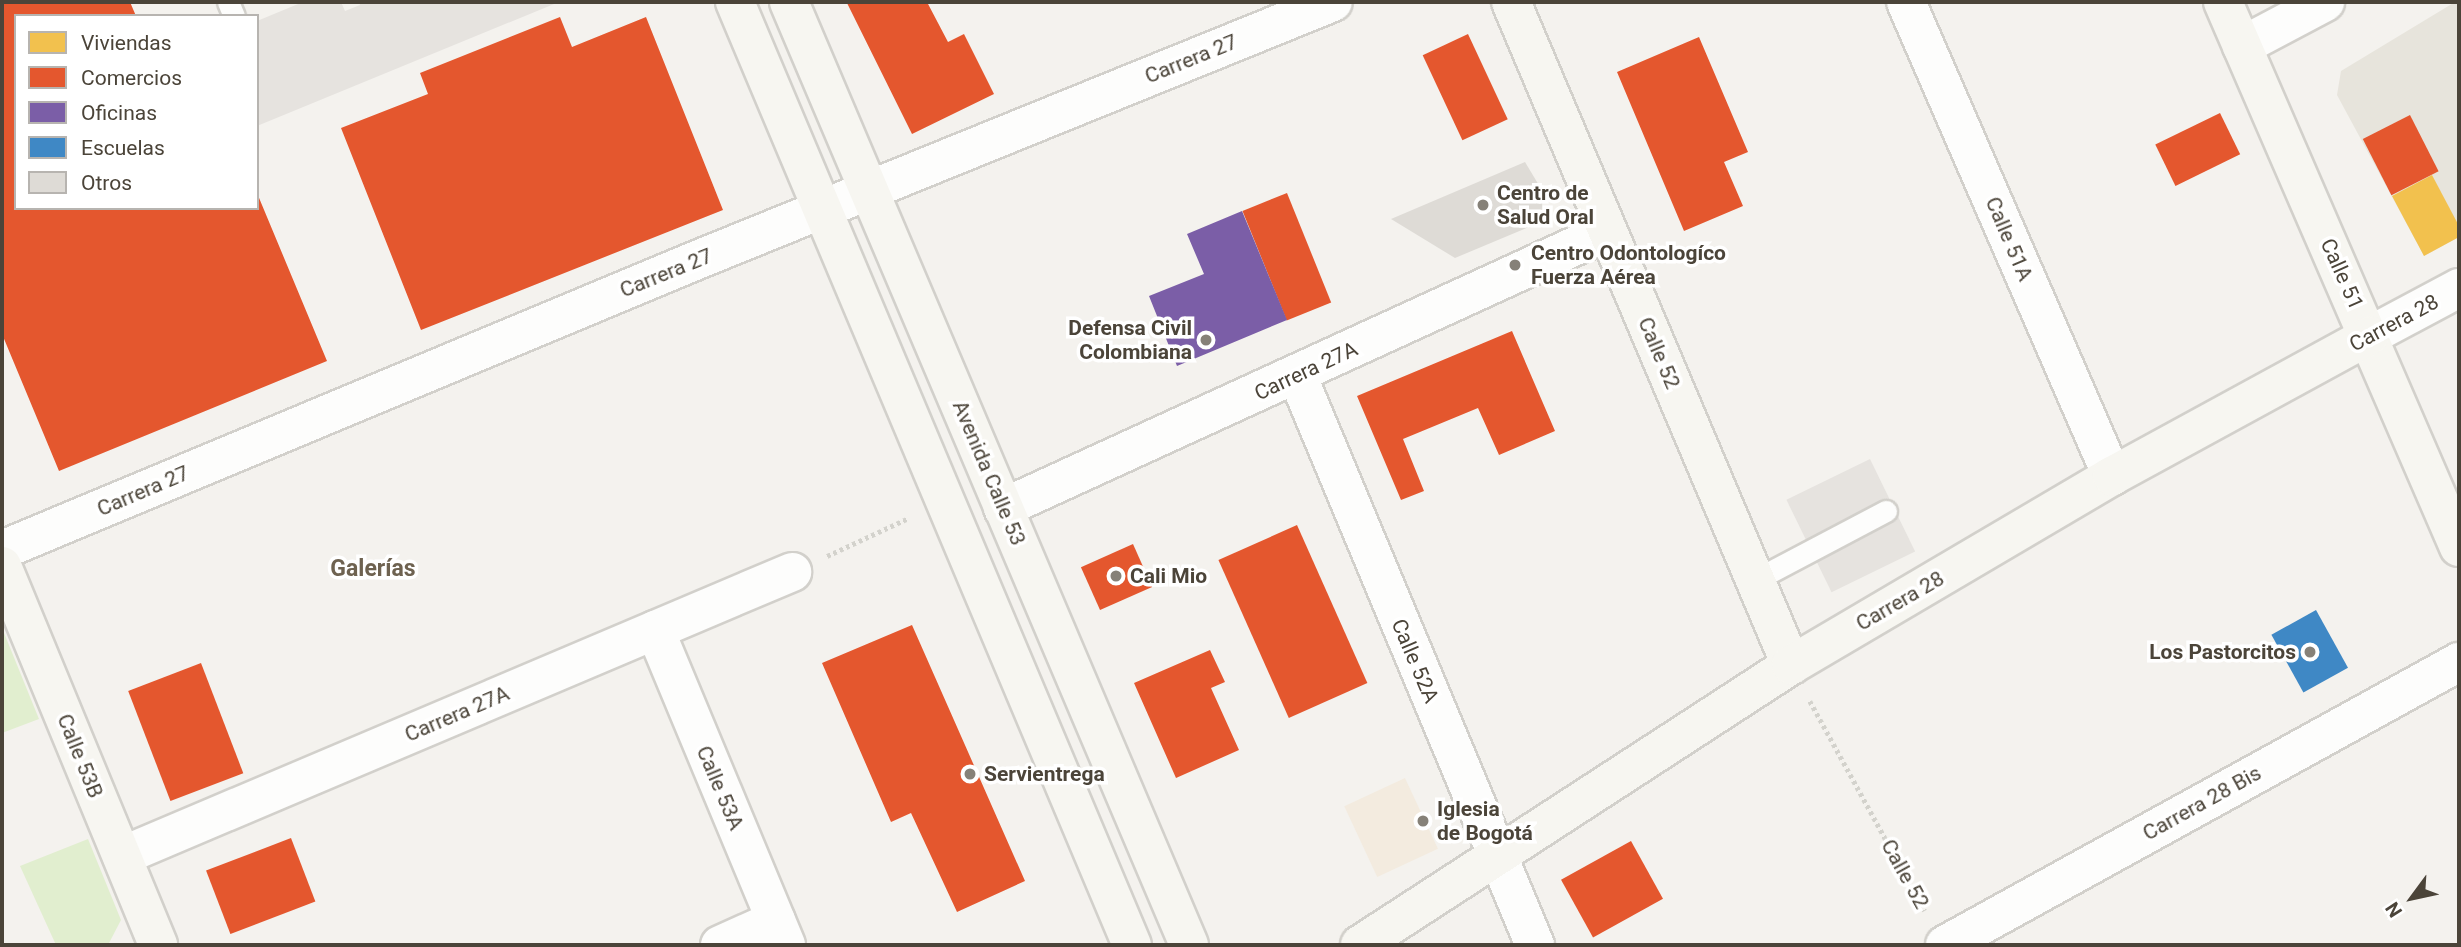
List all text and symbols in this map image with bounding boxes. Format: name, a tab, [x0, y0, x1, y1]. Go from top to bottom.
legend	[14, 14, 259, 210]
street label: Carrera 27	[1141, 29, 1241, 89]
text: Viviendas	[81, 31, 172, 55]
text: Comercios	[81, 66, 182, 90]
text: Oficinas	[81, 101, 157, 125]
text: Escuelas	[81, 136, 165, 160]
text: Otros	[81, 171, 132, 195]
place label: Centro de Salud Oral	[1497, 180, 1594, 230]
street label: Calle 51A	[1980, 193, 2038, 285]
marker: Centro de Salud Oral	[1475, 197, 1491, 213]
street label: Calle 51	[2315, 235, 2369, 313]
place label: Centro Odontologíco Fuerza Aérea	[1531, 240, 1726, 290]
street label: Carrera 27	[616, 243, 716, 303]
marker: Centro Odontologíco Fuerza Aérea	[1505, 255, 1525, 275]
street label: Carrera 28	[2345, 289, 2443, 357]
street label: Calle 52	[1633, 313, 1685, 393]
place label: Defensa Civil Colombiana	[1068, 315, 1192, 365]
marker: Defensa Civil Colombiana	[1198, 332, 1214, 348]
street label: Carrera 27A	[1250, 336, 1362, 406]
street label: Avenida Calle 53	[947, 397, 1031, 549]
street label: Carrera 27	[93, 460, 193, 522]
district label: Galerías	[330, 555, 416, 583]
place label: Cali Mio	[1130, 563, 1207, 589]
street label: Carrera 28	[1852, 566, 1948, 636]
marker: Cali Mio	[1108, 568, 1124, 584]
street label: Calle 52A	[1386, 615, 1444, 707]
place label: Los Pastorcitos	[2149, 639, 2296, 665]
marker: Los Pastorcitos	[2302, 644, 2318, 660]
street label: Carrera 27A	[401, 681, 513, 747]
street label: Calle 53B	[52, 710, 108, 802]
street label: Calle 53A	[691, 742, 749, 834]
street label: Carrera 28 Bis	[2138, 760, 2266, 846]
place label: Servientrega	[984, 761, 1105, 787]
marker: Servientrega	[962, 766, 978, 782]
place label: Iglesia de Bogotá	[1437, 796, 1533, 846]
marker: Iglesia de Bogotá	[1415, 813, 1431, 829]
street label: Calle 52	[1876, 835, 1934, 913]
north arrow	[2377, 863, 2447, 933]
text: N	[2381, 898, 2407, 922]

